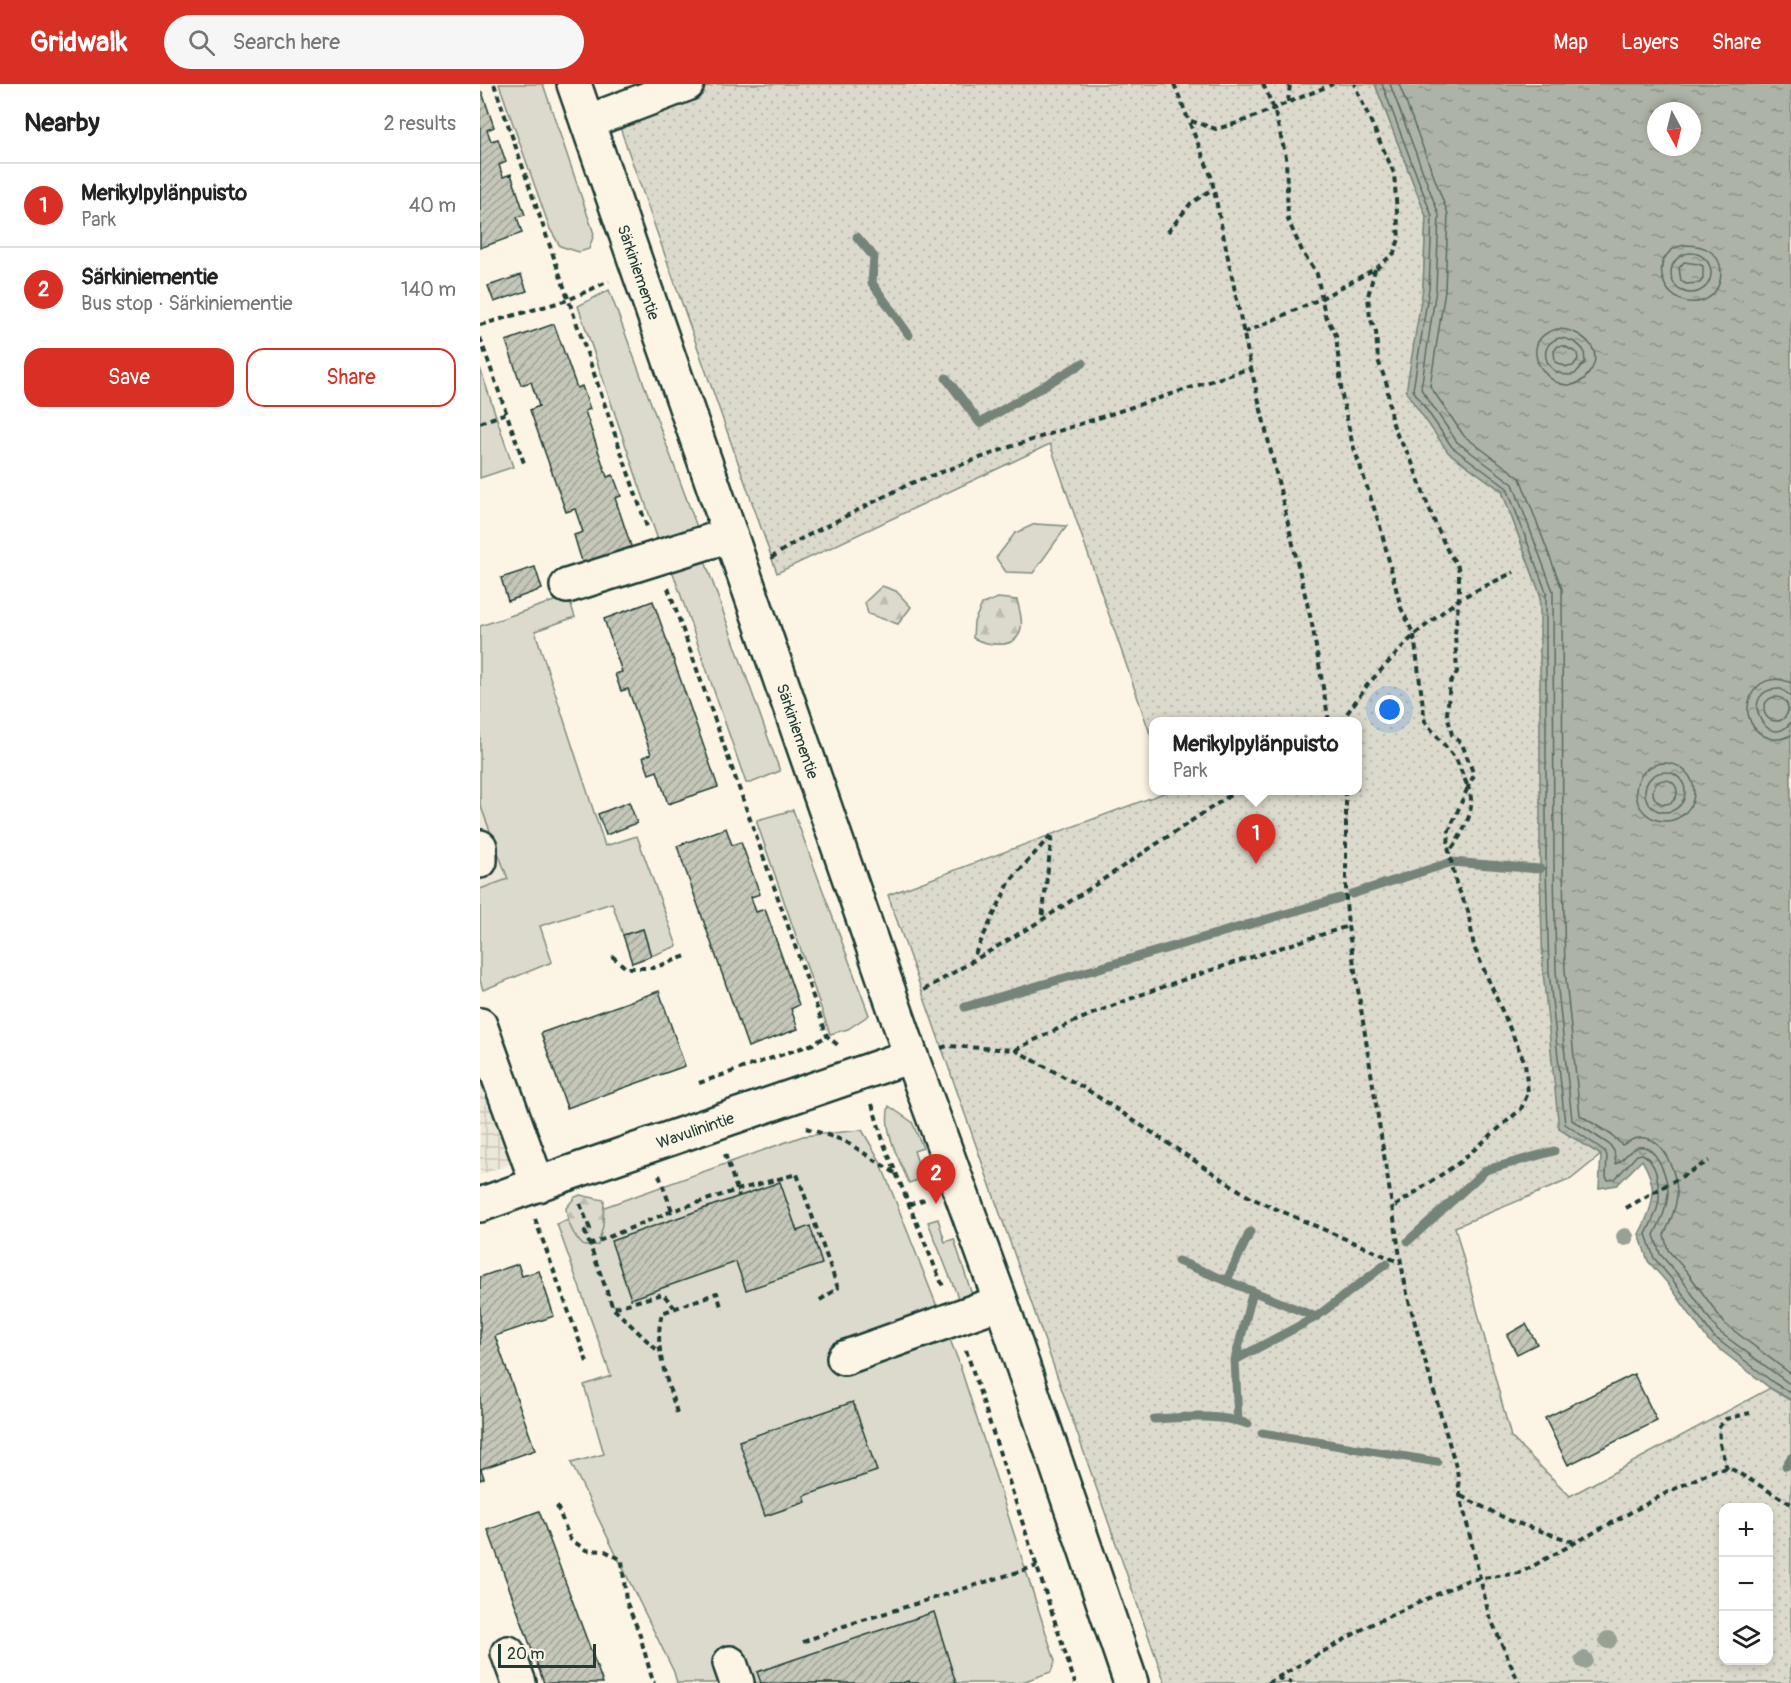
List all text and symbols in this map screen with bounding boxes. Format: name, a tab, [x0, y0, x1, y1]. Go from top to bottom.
search box	[164, 15, 584, 69]
text: Gridwalk	[30, 25, 128, 60]
icon: search	[185, 26, 218, 59]
text: Search here	[233, 28, 340, 56]
text: Map	[1553, 29, 1588, 56]
text: Layers	[1621, 29, 1679, 56]
text: Share	[1712, 29, 1761, 56]
north arrow	[1647, 102, 1701, 156]
text: Nearby	[24, 107, 100, 139]
text: 2 results	[384, 111, 456, 136]
text: Merikylpylänpuisto	[81, 179, 247, 207]
text: 1	[40, 193, 47, 218]
text: 40 m	[409, 193, 456, 218]
text: Park	[81, 207, 116, 232]
street label: Särkiniementie	[612, 222, 664, 323]
text: Särkiniementie	[81, 263, 218, 291]
text: 2	[38, 277, 49, 302]
text: 140 m	[401, 277, 456, 302]
text: Bus stop · Särkiniementie	[81, 291, 293, 316]
button: Save	[24, 348, 234, 407]
button: Share	[246, 348, 456, 407]
street label: Särkiniementie	[771, 681, 823, 782]
your location	[1375, 695, 1404, 724]
popup	[1149, 717, 1362, 795]
text: Merikylpylänpuisto	[1172, 730, 1339, 758]
text: Park	[1172, 758, 1207, 783]
pin: 1	[1236, 814, 1276, 864]
street label: Wavulinintie	[654, 1108, 737, 1154]
pin: 2	[916, 1154, 956, 1204]
map controls	[1719, 1503, 1773, 1665]
button: +	[1719, 1503, 1773, 1557]
button: −	[1719, 1557, 1773, 1611]
button: layers	[1719, 1611, 1773, 1665]
scale bar	[498, 1641, 596, 1668]
text: 20 m	[507, 1644, 545, 1664]

